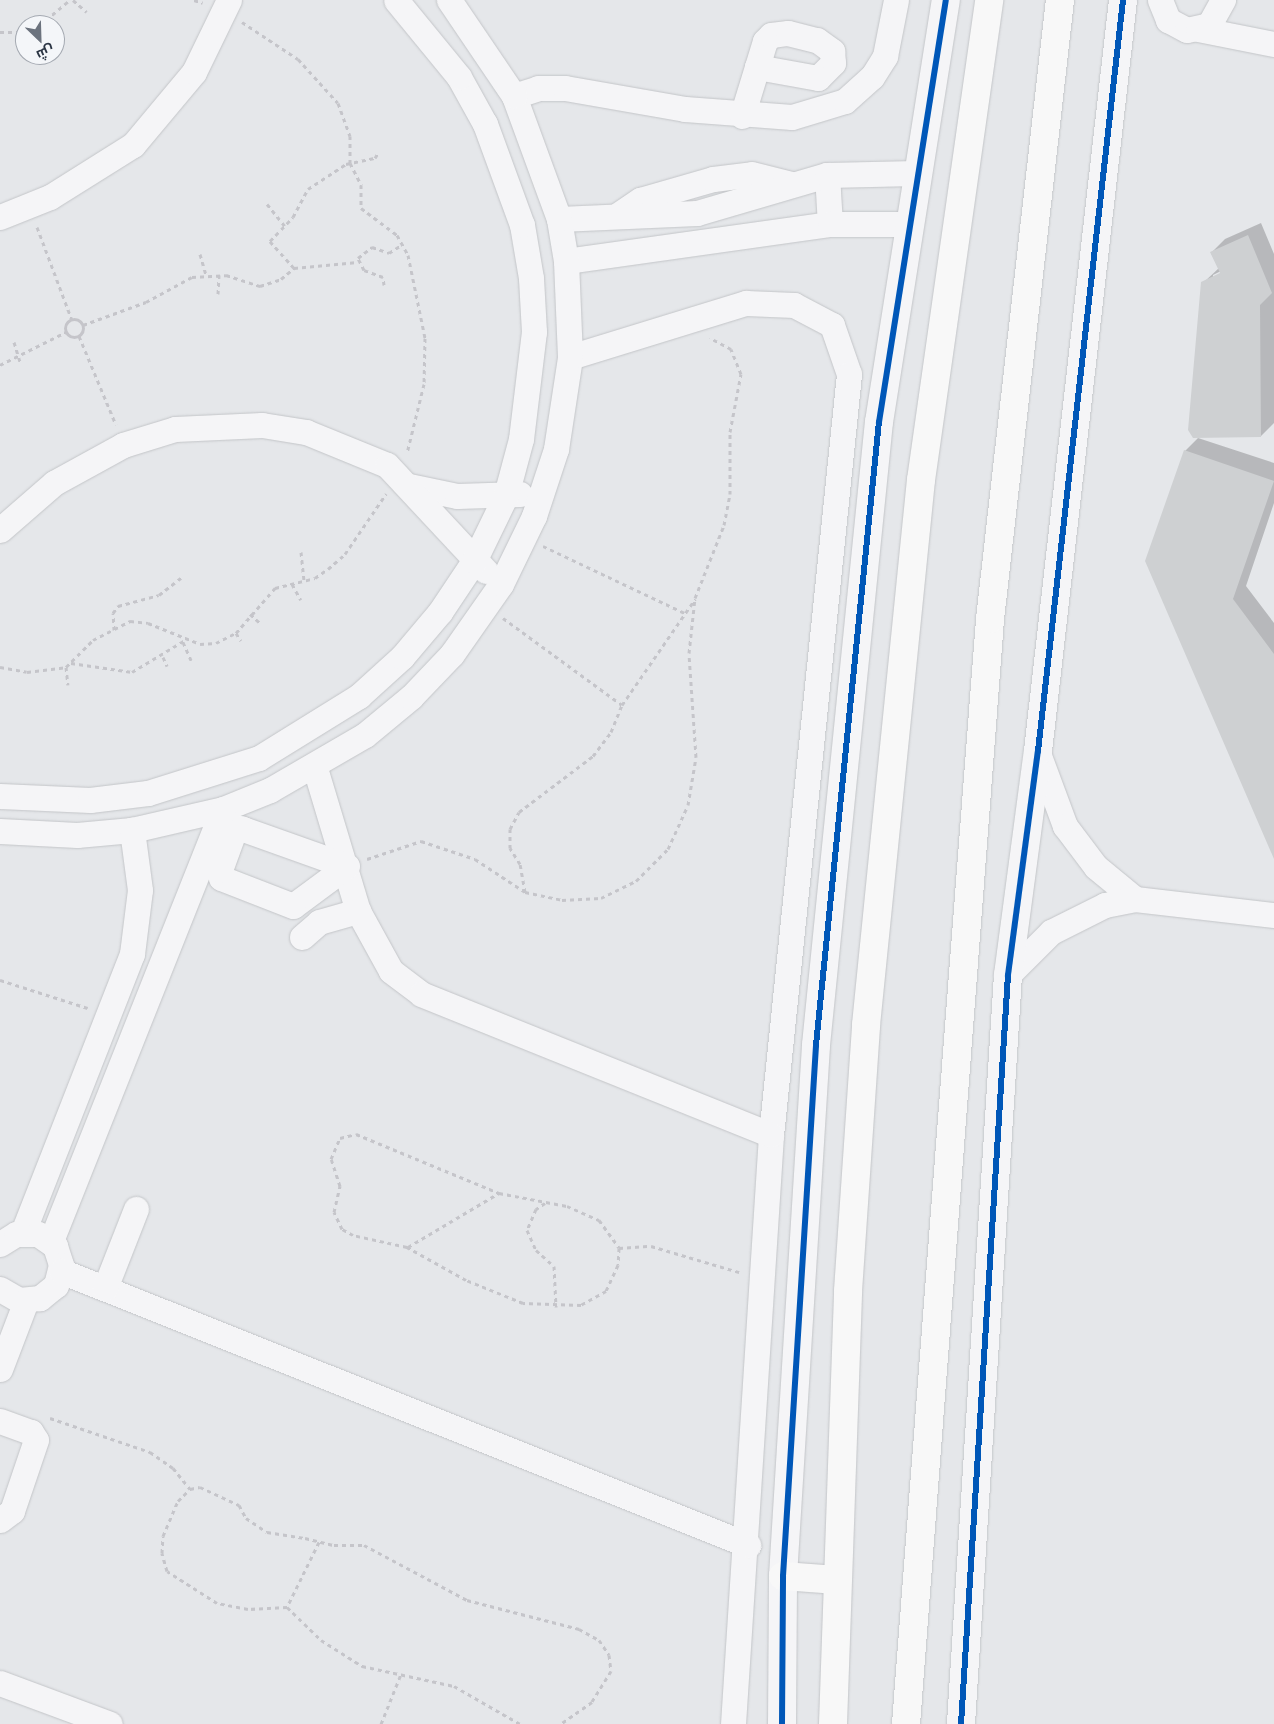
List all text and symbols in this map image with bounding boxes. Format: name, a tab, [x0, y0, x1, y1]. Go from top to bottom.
north arrow	[15, 15, 65, 65]
text: ش	[34, 42, 57, 64]

